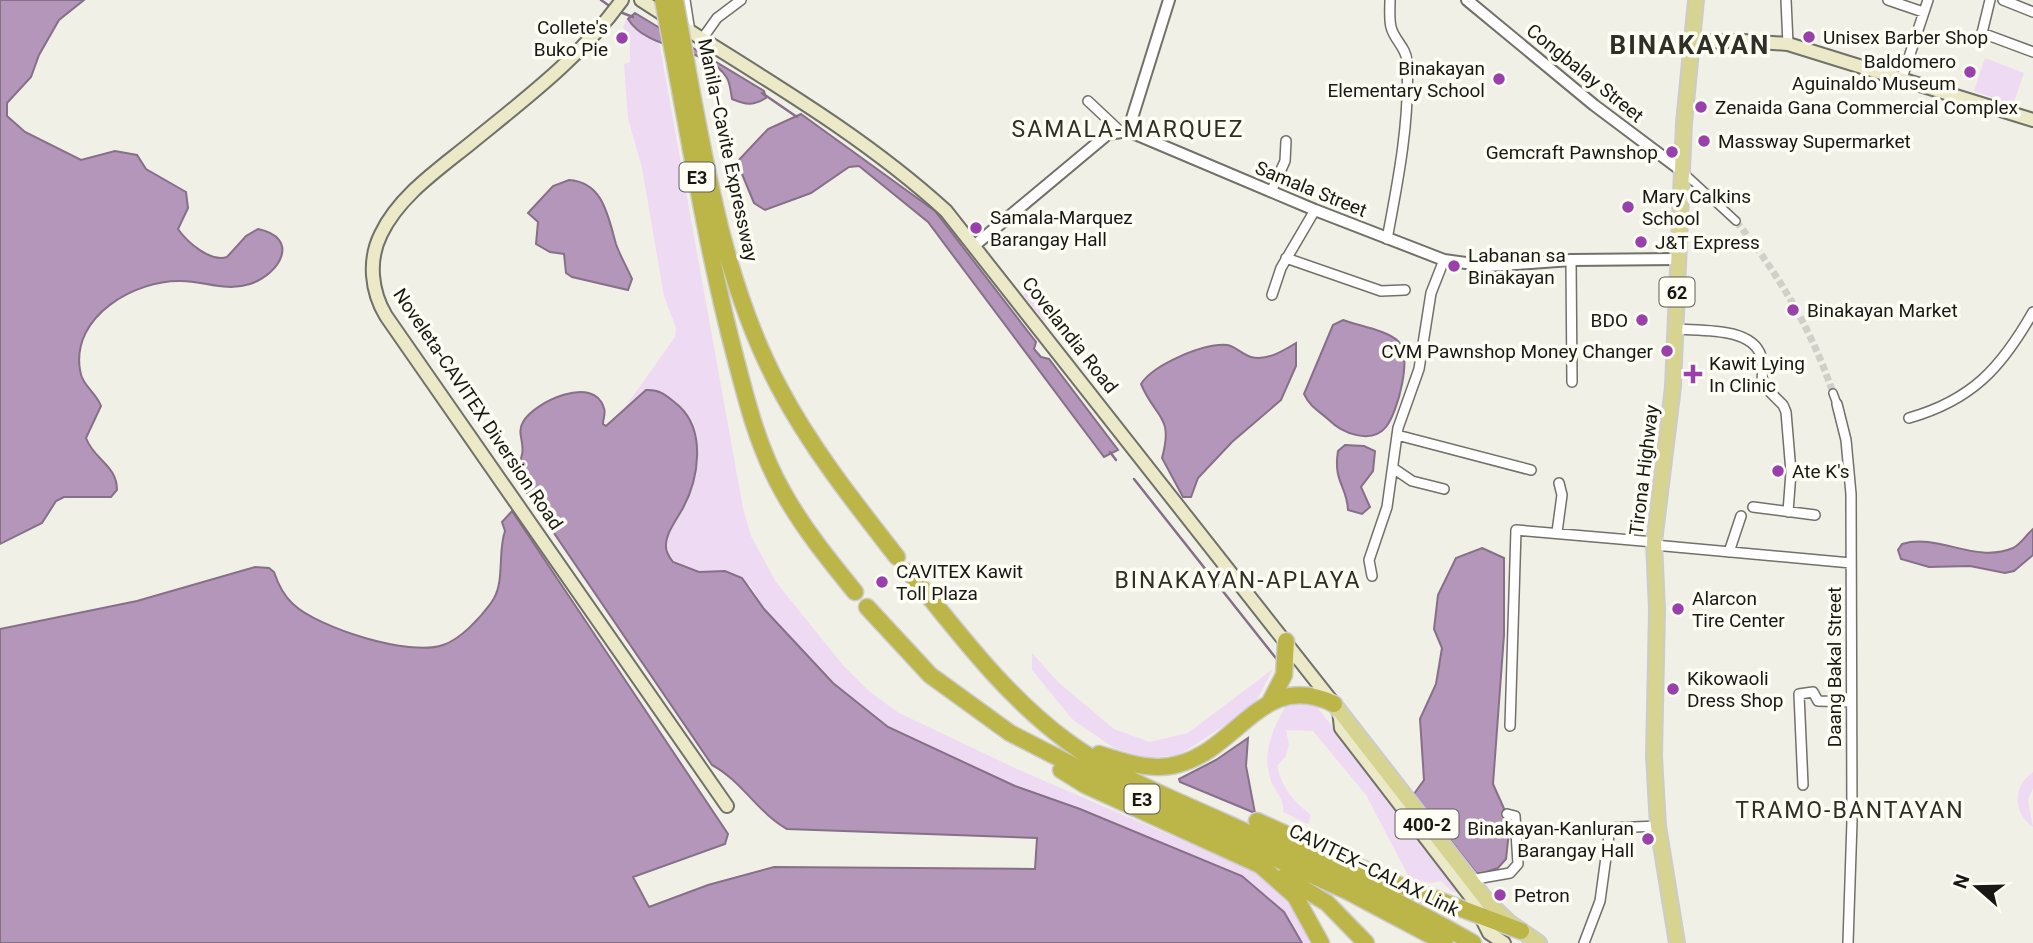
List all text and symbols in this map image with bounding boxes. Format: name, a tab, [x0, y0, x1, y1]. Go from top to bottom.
place label: Collete's Buko Pie	[534, 16, 608, 61]
street label: Congbalay Street	[1522, 19, 1648, 127]
place label: Unisex Barber Shop	[1823, 26, 1988, 49]
marker: Unisex Barber Shop	[1801, 29, 1817, 45]
marker: Collete's Buko Pie	[614, 30, 630, 46]
district label: BINAKAYAN	[1610, 30, 1770, 60]
street label: Manila–Cavite Expressway	[693, 37, 763, 263]
place label: Baldomero Aguinaldo Museum	[1792, 50, 1956, 95]
place label: Binakayan Elementary School	[1327, 57, 1485, 102]
marker: Baldomero Aguinaldo Museum	[1962, 64, 1978, 80]
marker: Binakayan Elementary School	[1491, 71, 1507, 87]
place label: Zenaida Gana Commercial Complex	[1715, 96, 2019, 119]
marker: Zenaida Gana Commercial Complex	[1693, 99, 1709, 115]
district label: SAMALA-MARQUEZ	[1012, 116, 1244, 143]
place label: Massway Supermarket	[1718, 130, 1911, 153]
marker: Massway Supermarket	[1696, 133, 1712, 149]
place label: Gemcraft Pawnshop	[1486, 141, 1658, 164]
marker: Gemcraft Pawnshop	[1664, 144, 1680, 160]
street label: Samala Street	[1252, 156, 1370, 222]
road number: E3	[680, 162, 714, 192]
place label: Mary Calkins School	[1642, 185, 1751, 230]
marker: Mary Calkins School	[1620, 199, 1636, 215]
place label: Samala-Marquez Barangay Hall	[990, 206, 1133, 251]
marker: Samala-Marquez Barangay Hall	[968, 220, 984, 236]
place label: J&T Express	[1655, 231, 1760, 254]
marker: J&T Express	[1633, 234, 1649, 250]
place label: Labanan sa Binakayan	[1468, 244, 1566, 289]
marker: Labanan sa Binakayan	[1446, 258, 1462, 274]
street label: Covelandia Road	[1017, 272, 1123, 398]
road number: 62	[1660, 278, 1694, 306]
street label: Noveleta-CAVITEX Diversion Road	[388, 284, 568, 534]
place label: Binakayan Market	[1807, 299, 1958, 322]
marker: Binakayan Market	[1785, 302, 1801, 318]
place label: BDO	[1591, 309, 1628, 332]
marker: BDO	[1634, 312, 1650, 328]
place label: CVM Pawnshop Money Changer	[1381, 340, 1654, 363]
marker: CVM Pawnshop Money Changer	[1659, 343, 1675, 359]
place label: Kawit Lying In Clinic	[1709, 352, 1805, 397]
marker: Kawit Lying In Clinic	[1683, 364, 1703, 384]
street label: Tirona Highway	[1625, 403, 1663, 537]
place label: Ate K's	[1792, 460, 1850, 483]
marker: Ate K's	[1770, 463, 1786, 479]
place label: CAVITEX Kawit Toll Plaza	[896, 560, 1023, 605]
district label: BINAKAYAN-APLAYA	[1115, 567, 1361, 594]
marker: CAVITEX Kawit Toll Plaza	[874, 574, 890, 590]
place label: Alarcon Tire Center	[1692, 587, 1785, 632]
street label: Daang Bakal Street	[1823, 587, 1846, 747]
marker: Alarcon Tire Center	[1670, 601, 1686, 617]
place label: Kikowaoli Dress Shop	[1687, 667, 1783, 712]
marker: Kikowaoli Dress Shop	[1665, 681, 1681, 697]
road number: E3	[1124, 784, 1160, 814]
district label: TRAMO-BANTAYAN	[1735, 797, 1965, 824]
road number: 400-2	[1396, 810, 1458, 838]
place label: Binakayan-Kanluran Barangay Hall	[1467, 817, 1634, 862]
street label: CAVITEX–CALAX Link	[1285, 819, 1463, 921]
marker: Binakayan-Kanluran Barangay Hall	[1640, 831, 1656, 847]
north arrow	[1942, 852, 2012, 922]
text: N	[1948, 871, 1975, 892]
place label: Petron	[1514, 884, 1570, 907]
marker: Petron	[1492, 887, 1508, 903]

